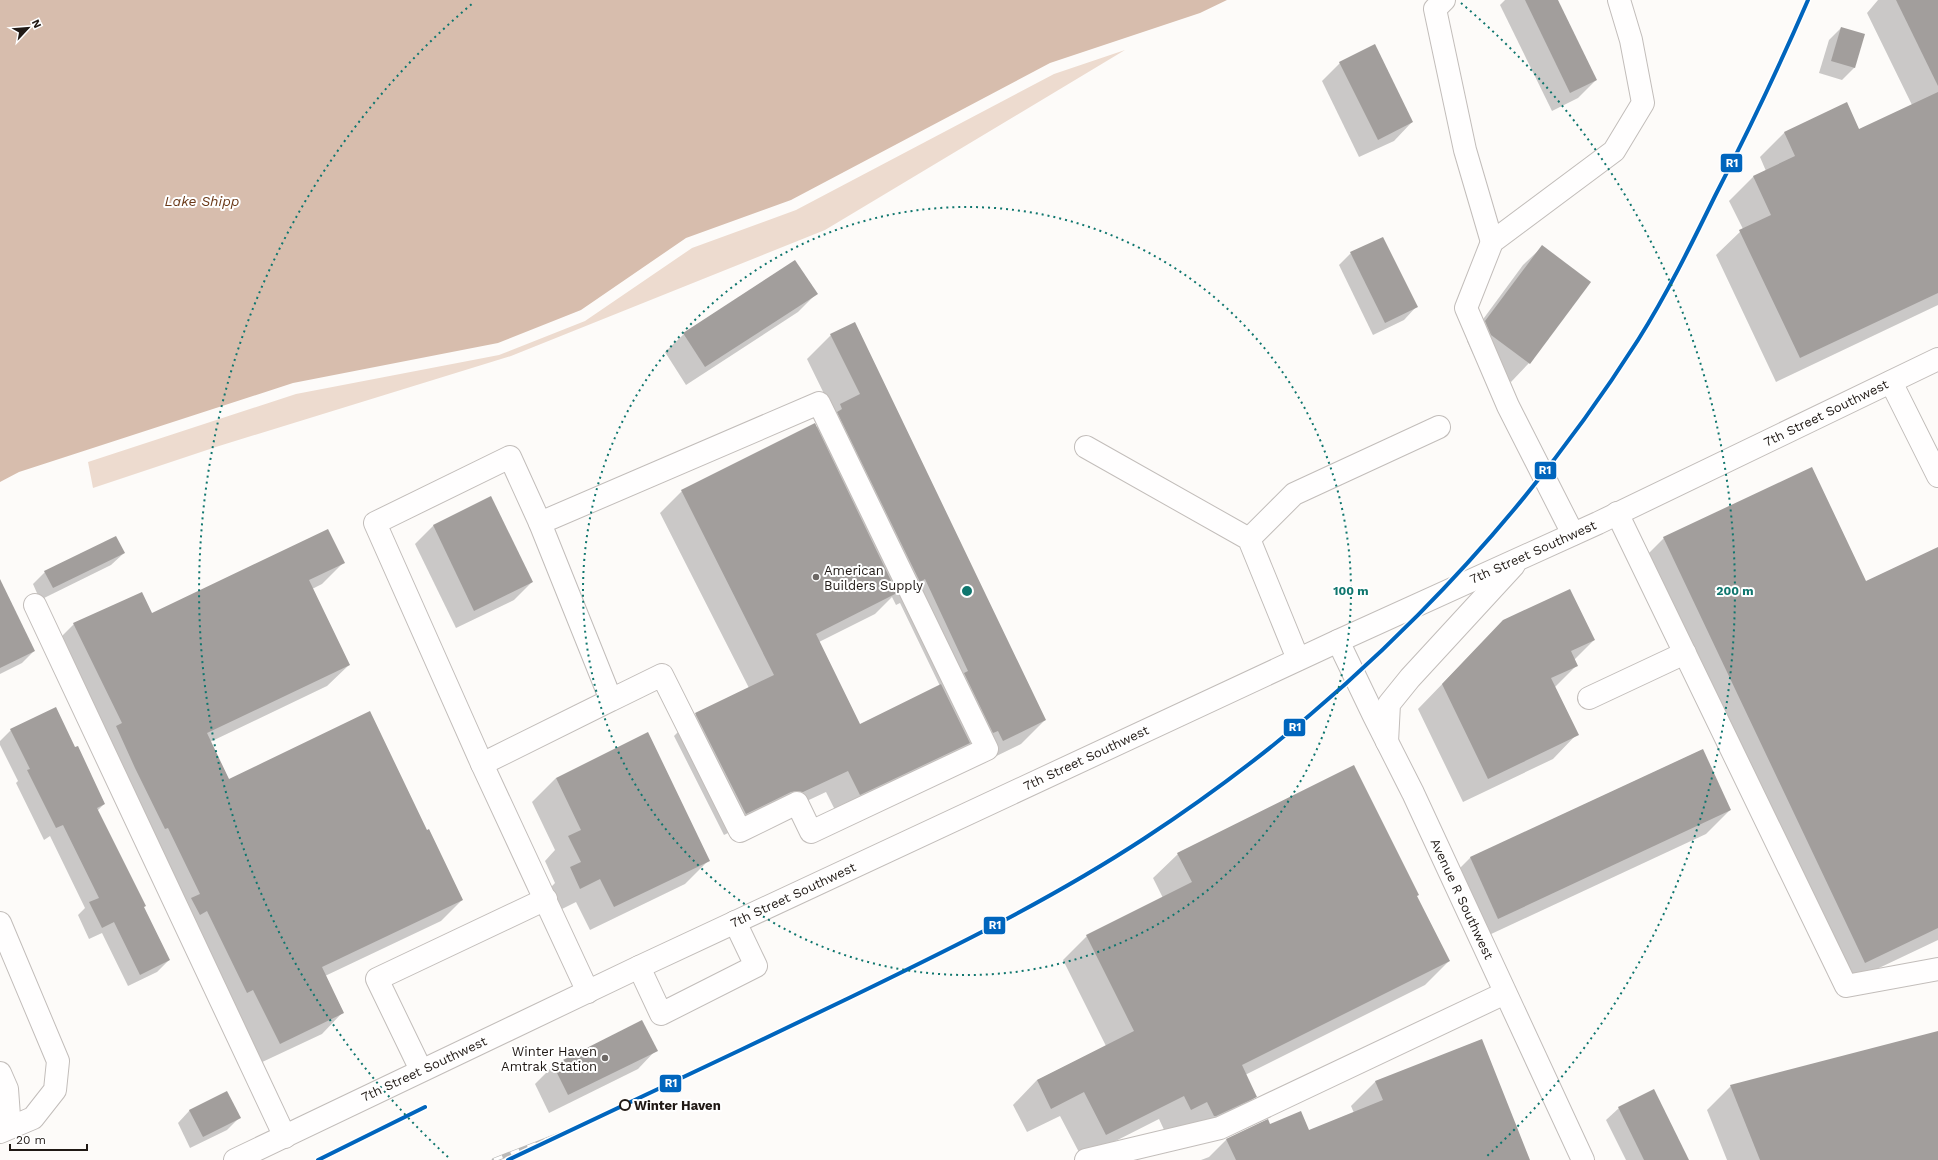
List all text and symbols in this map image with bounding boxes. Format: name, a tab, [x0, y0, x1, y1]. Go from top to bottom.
north arrow	[8, 8, 48, 48]
text: N	[29, 17, 44, 30]
line badge: R1	[1720, 153, 1743, 173]
text: R1	[1726, 157, 1738, 170]
water label: Lake Shipp	[165, 193, 239, 209]
street label: 7th Street Southwest	[1761, 376, 1891, 450]
line badge: R1	[1534, 461, 1557, 480]
text: R1	[1539, 464, 1551, 477]
street label: 7th Street Southwest	[1467, 517, 1599, 587]
place label: American Builders Supply	[824, 563, 923, 593]
marker: American Builders Supply	[811, 572, 821, 582]
centre of rings	[960, 584, 974, 598]
text: 100 m	[1333, 584, 1369, 598]
text: 200 m	[1716, 584, 1754, 598]
line badge: R1	[1283, 718, 1306, 737]
text: R1	[1289, 721, 1301, 734]
street label: 7th Street Southwest	[1021, 722, 1152, 794]
street label: Avenue R Southwest	[1427, 836, 1497, 962]
street label: 7th Street Southwest	[728, 859, 859, 931]
line badge: R1	[983, 916, 1006, 935]
text: R1	[989, 919, 1001, 932]
street label: 7th Street Southwest	[359, 1033, 490, 1105]
place label: Winter Haven Amtrak Station	[501, 1044, 597, 1074]
marker: Winter Haven Amtrak Station	[600, 1053, 610, 1063]
line badge: R1	[659, 1074, 682, 1093]
text: R1	[665, 1077, 677, 1090]
place label: Winter Haven	[634, 1098, 721, 1113]
marker: Winter Haven	[619, 1099, 631, 1111]
scale bar	[10, 1126, 87, 1152]
text: 20 m	[16, 1133, 46, 1147]

